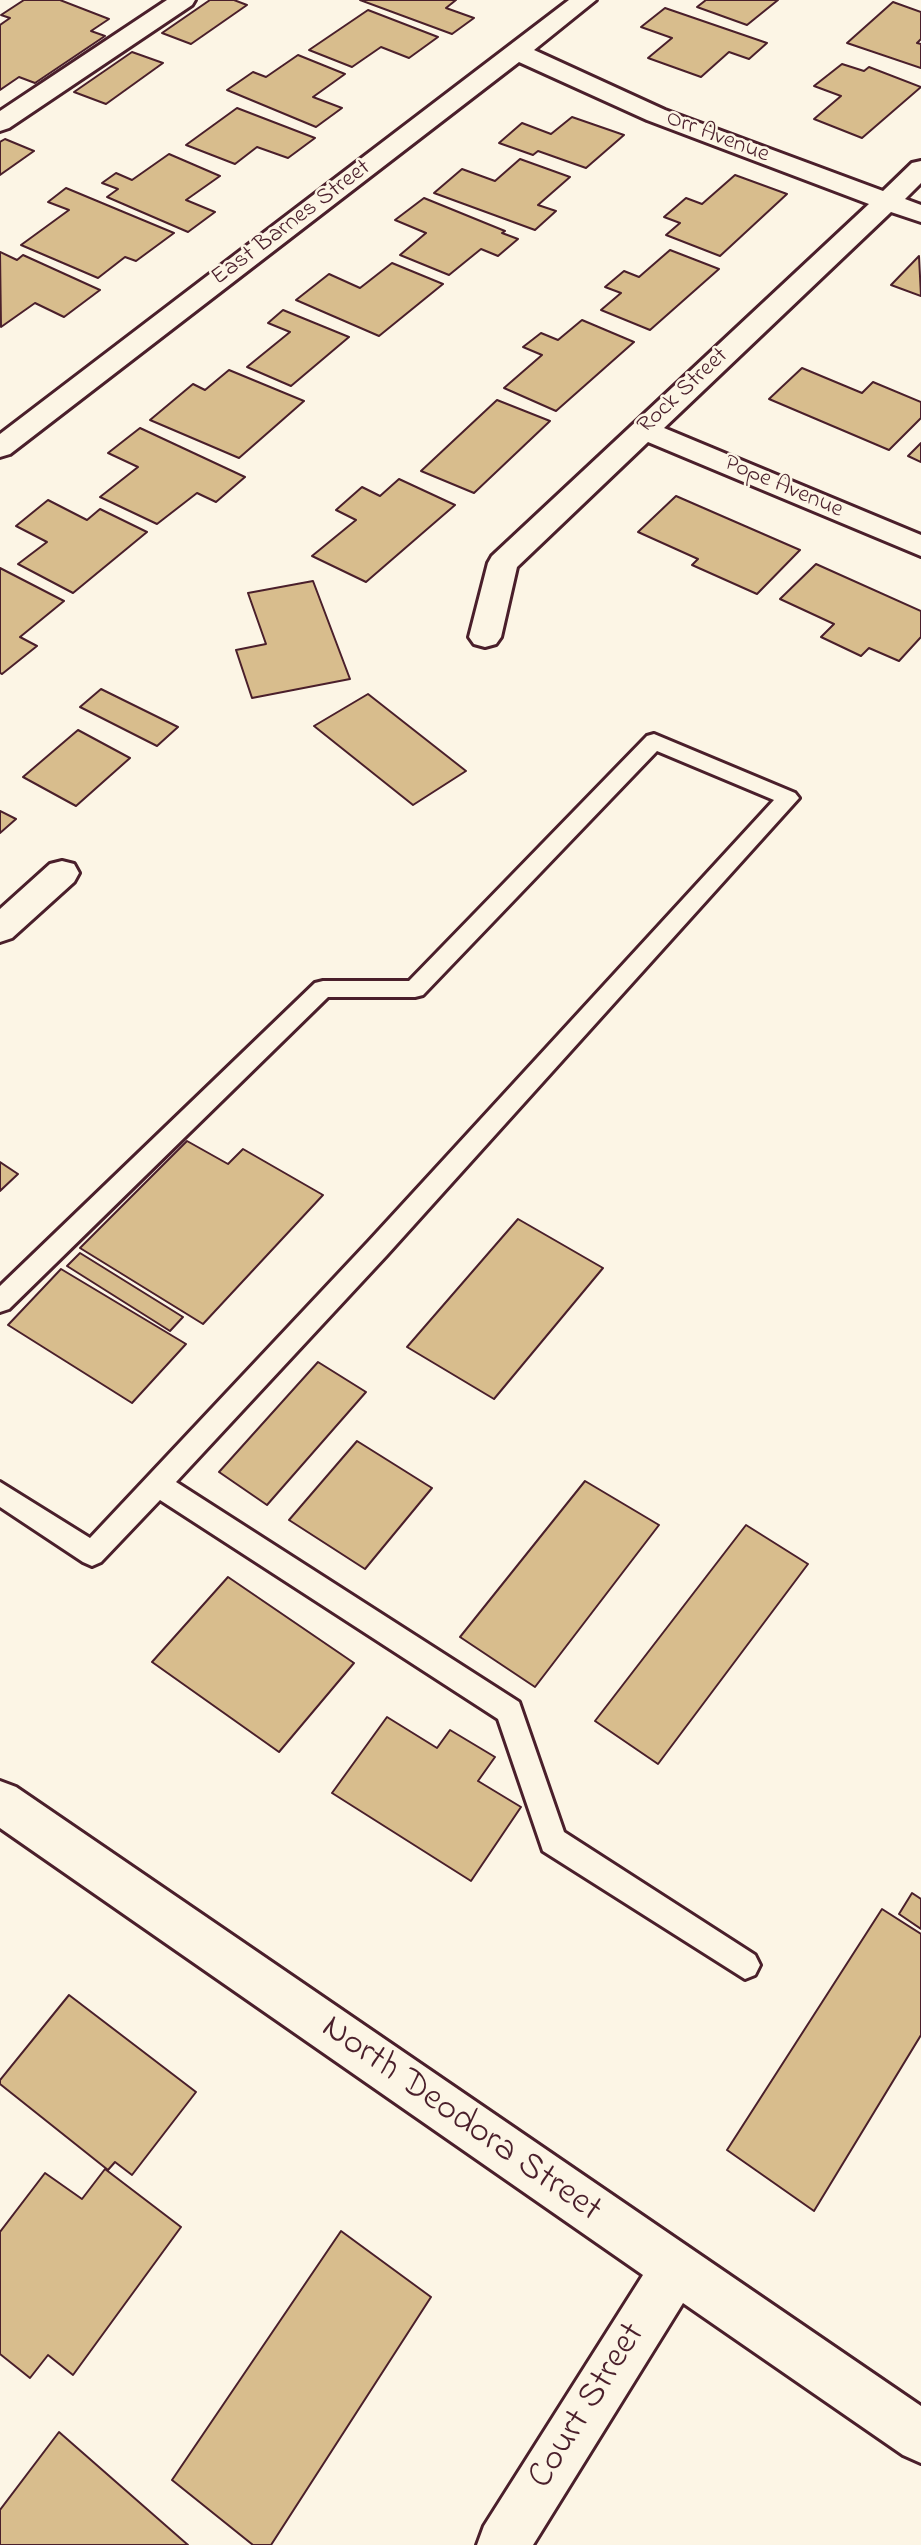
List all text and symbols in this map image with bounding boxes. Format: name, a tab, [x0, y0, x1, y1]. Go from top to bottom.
street label: Orr Avenue	[661, 105, 773, 171]
street label: East Barnes Street	[207, 155, 377, 293]
street label: Rock Street	[633, 343, 735, 441]
street label: Pope Avenue	[719, 450, 847, 526]
street label: North Deodora Street	[311, 2008, 609, 2234]
street label: Court Street	[521, 2316, 657, 2498]

